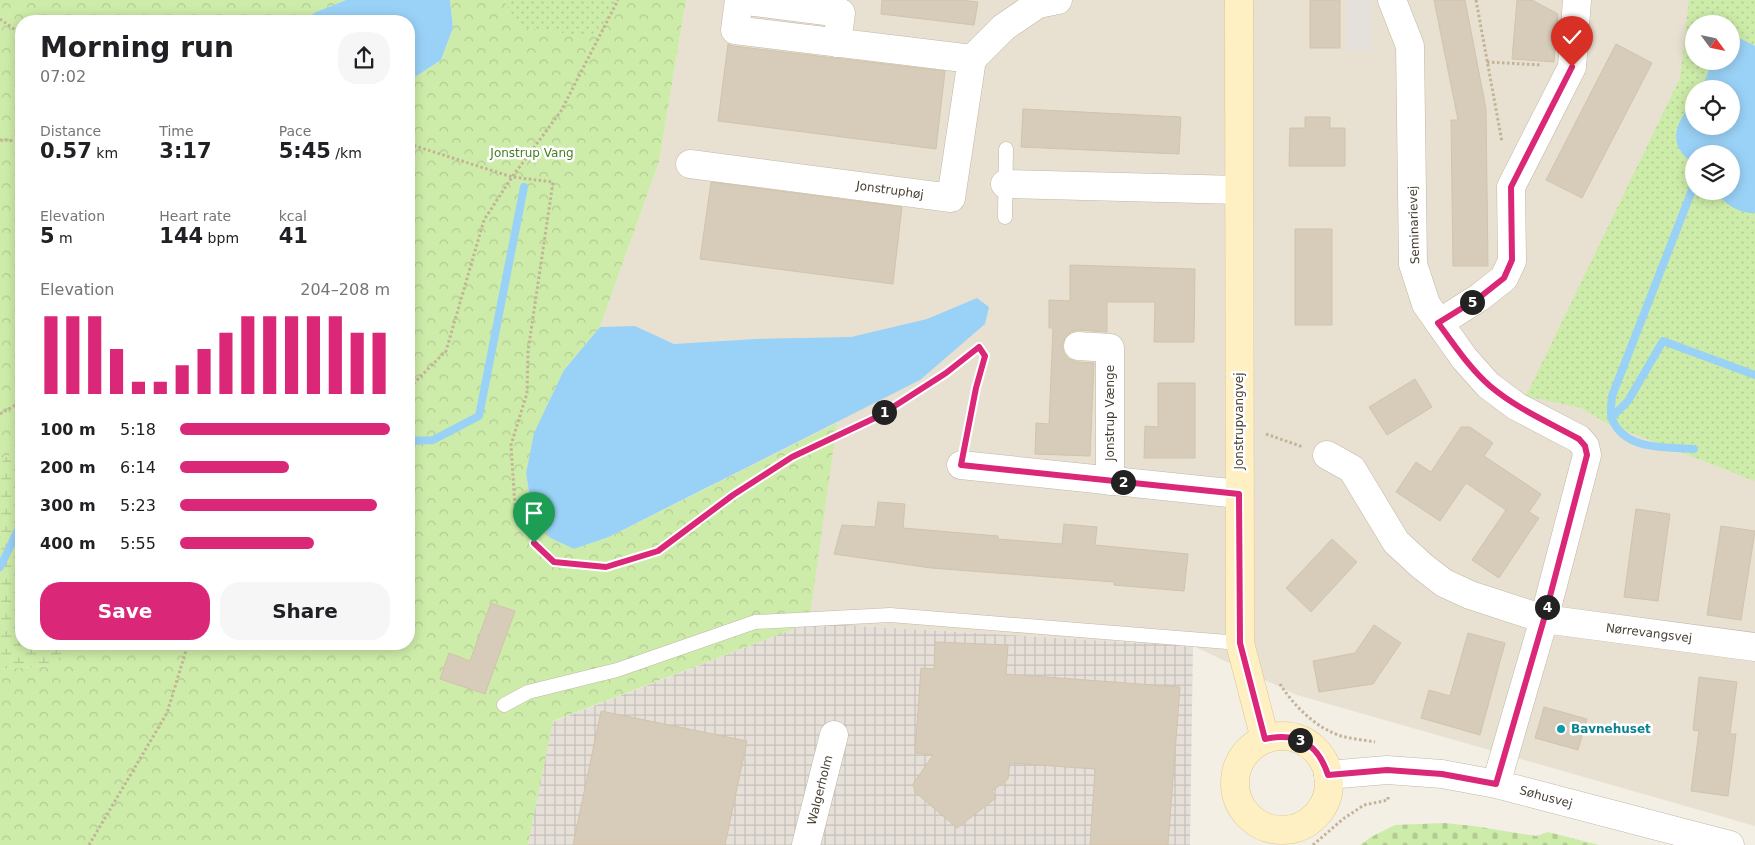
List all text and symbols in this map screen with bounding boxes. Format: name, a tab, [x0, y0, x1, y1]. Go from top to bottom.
north arrow	[1685, 15, 1740, 70]
map controls	[1685, 15, 1740, 200]
pin	[1551, 16, 1593, 67]
icon: check	[1558, 23, 1586, 51]
text: Morning run	[40, 31, 234, 64]
button: share	[338, 32, 390, 84]
text: 07:02	[40, 67, 86, 86]
button: locate	[1685, 80, 1740, 135]
text: Distance	[40, 123, 101, 139]
text: Time	[159, 123, 194, 139]
text: Pace	[279, 123, 311, 139]
text: 0.57	[40, 139, 92, 163]
text: 3:17	[159, 139, 212, 163]
text: 5:45	[279, 139, 331, 163]
text: km	[92, 145, 118, 161]
text: /km	[331, 145, 362, 161]
button: layers	[1685, 145, 1740, 200]
park label: Jonstrup Vang	[489, 146, 574, 160]
street label: Jonstruphøj	[854, 178, 925, 202]
street label: Seminarievej	[1406, 186, 1422, 264]
text: Elevation	[40, 208, 105, 224]
text: Heart rate	[159, 208, 231, 224]
text: kcal	[279, 208, 307, 224]
text: 5	[40, 224, 55, 248]
text: 144	[159, 224, 203, 248]
text: 41	[279, 224, 308, 248]
text: m	[55, 230, 73, 246]
text: bpm	[203, 230, 239, 246]
text: Elevation	[40, 280, 114, 299]
text: 204–208 m	[300, 280, 390, 299]
pin: 5	[1460, 290, 1484, 314]
text: 5	[1468, 294, 1477, 310]
street label: Jonstrup Vænge	[1103, 365, 1117, 462]
street label: Jonstrupvangvej	[1232, 372, 1246, 471]
pin: 1	[872, 400, 896, 424]
text: 1	[880, 404, 889, 420]
text: 100 m	[40, 420, 96, 439]
text: 5:18	[120, 420, 156, 439]
text: 200 m	[40, 458, 96, 477]
text: 6:14	[120, 458, 156, 477]
pin: 2	[1110, 470, 1136, 494]
text: 2	[1119, 474, 1128, 490]
pin	[513, 492, 555, 543]
text: 300 m	[40, 496, 96, 515]
text: 5:23	[120, 496, 156, 515]
icon: arrive	[520, 499, 548, 527]
text: 400 m	[40, 534, 96, 553]
text: 5:55	[120, 534, 156, 553]
button: Save	[40, 582, 210, 640]
button: Share	[220, 582, 390, 640]
pin: 4	[1534, 594, 1560, 620]
text: 4	[1543, 599, 1552, 615]
street label: Nørrevangsvej	[1605, 621, 1693, 645]
place label: Bavnehuset	[1571, 722, 1651, 736]
marker: Bavnehuset	[1555, 723, 1567, 735]
pin: 3	[1288, 728, 1312, 752]
text: 3	[1296, 732, 1305, 748]
street label: Walgerholm	[805, 754, 835, 826]
street label: Søhusvej	[1518, 783, 1574, 811]

